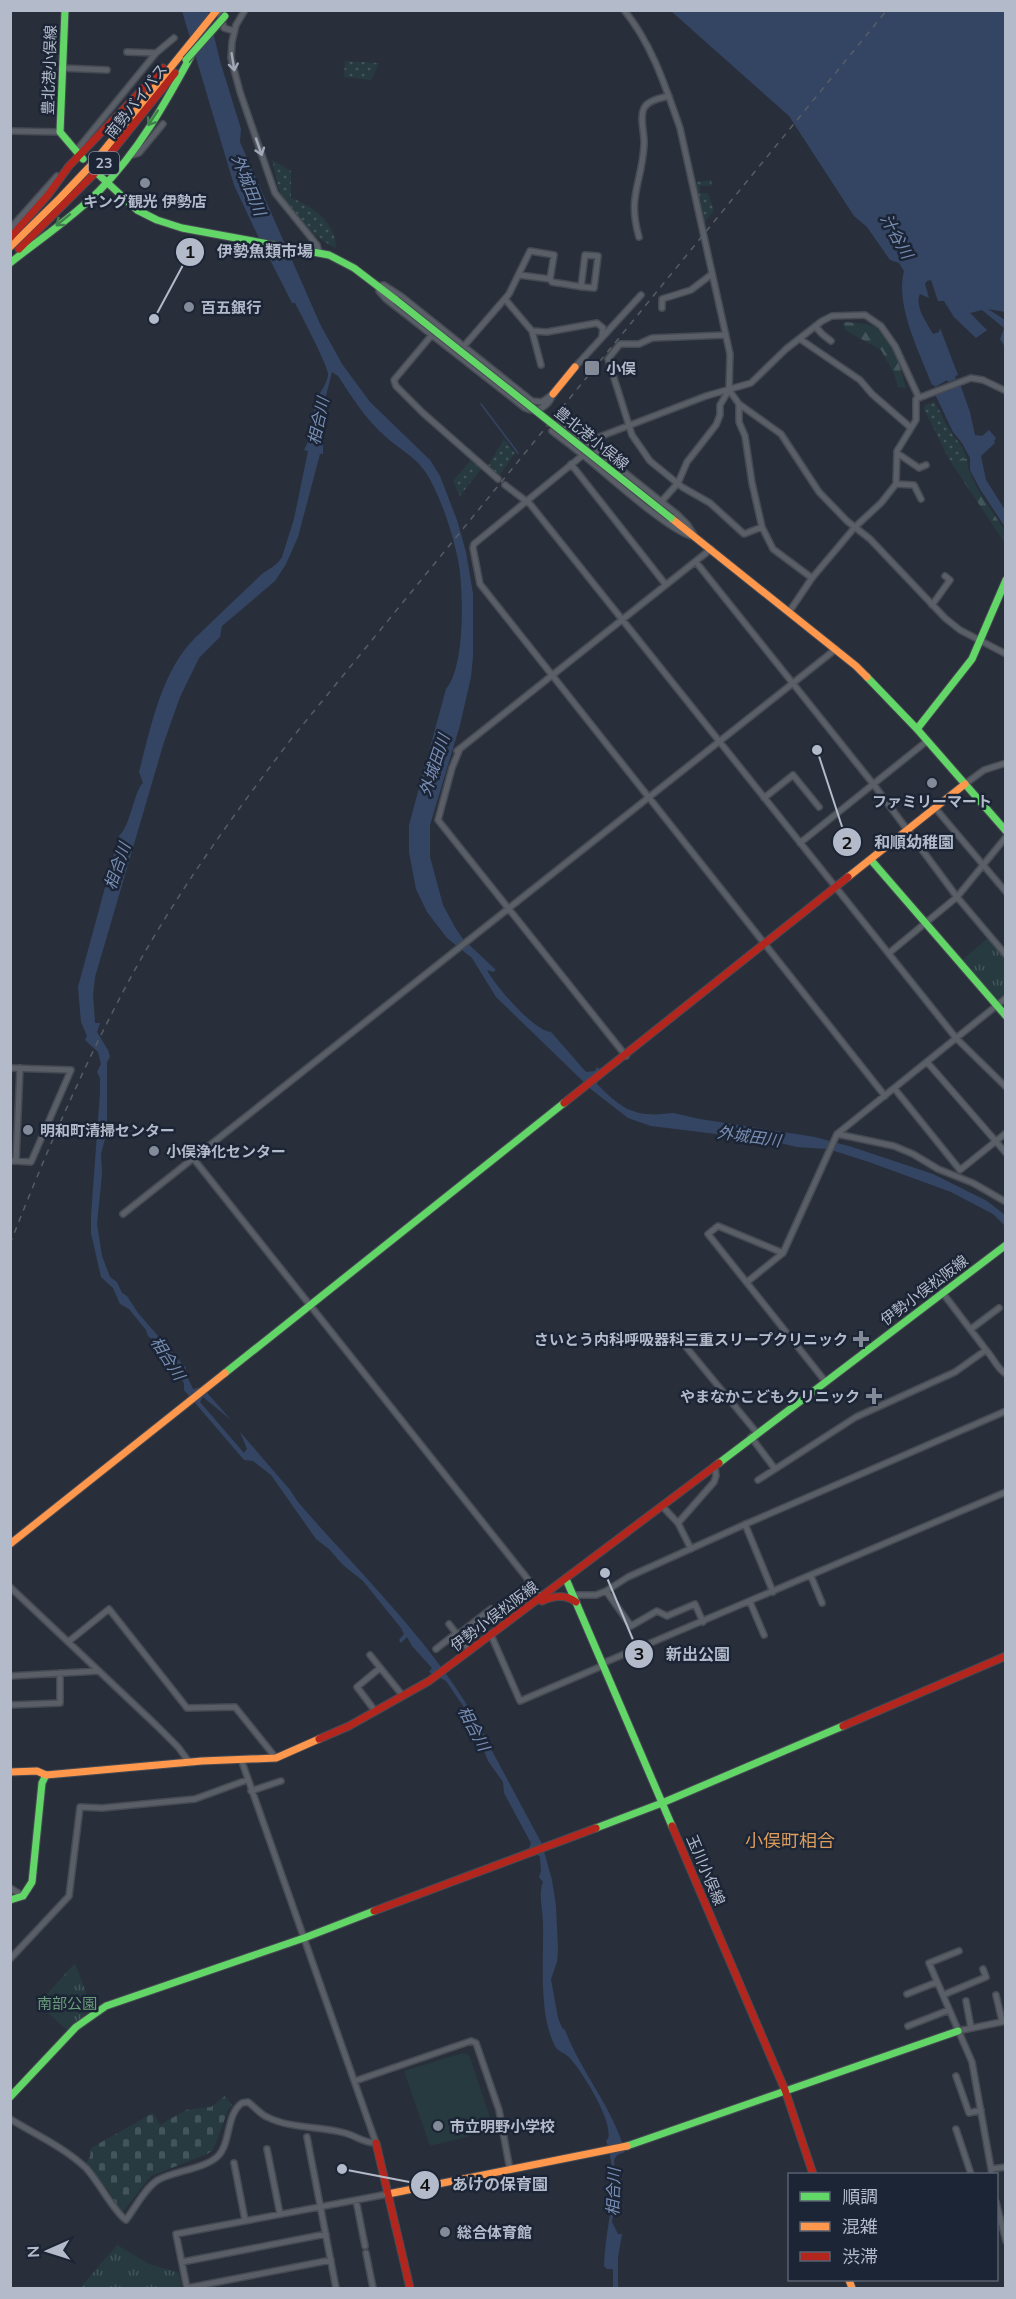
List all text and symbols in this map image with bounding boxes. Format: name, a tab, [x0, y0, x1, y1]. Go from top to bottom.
street label: 豊北港小俣線	[38, 25, 60, 115]
one-way arrow	[227, 51, 238, 71]
street label: 南勢バイパス	[101, 60, 171, 142]
one-way arrow	[147, 109, 159, 126]
one-way arrow	[254, 137, 265, 156]
road number: 23	[89, 152, 119, 174]
water label: 外城田川	[228, 152, 271, 220]
marker: キング観光 伊勢店	[138, 176, 152, 190]
place label: キング観光 伊勢店	[83, 192, 207, 211]
water label: 汁谷川	[877, 210, 918, 264]
one-way arrow	[55, 214, 71, 227]
callout: 伊勢魚類市場	[175, 235, 325, 269]
text: 1	[185, 240, 195, 263]
text: 伊勢魚類市場	[216, 241, 313, 261]
place label: 百五銀行	[201, 298, 261, 317]
marker: 百五銀行	[182, 300, 196, 314]
marker: 小俣	[583, 359, 601, 377]
place label: 小俣	[606, 359, 636, 378]
water label: 相合川	[303, 393, 333, 447]
street label: 豊北港小俣線	[551, 402, 633, 474]
water label: 外城田川	[415, 730, 454, 799]
marker: ファミリーマート	[925, 776, 939, 790]
place label: ファミリーマート	[872, 792, 992, 811]
callout: 和順幼稚園	[832, 825, 966, 859]
text: 2	[842, 831, 852, 854]
text: 和順幼稚園	[874, 832, 954, 852]
water label: 相合川	[100, 838, 135, 892]
place label: 明和町清掃センター	[40, 1121, 175, 1140]
water label: 外城田川	[716, 1122, 784, 1151]
marker: 明和町清掃センター	[21, 1123, 35, 1137]
place label: 小俣浄化センター	[166, 1142, 286, 1161]
marker: 小俣浄化センター	[147, 1144, 161, 1158]
street label: 伊勢小俣松阪線	[876, 1251, 972, 1329]
place label: さいとう内科呼吸器科三重スリープクリニック	[534, 1330, 848, 1349]
marker: さいとう内科呼吸器科三重スリープクリニック	[852, 1330, 870, 1348]
water label: 相合川	[147, 1332, 191, 1385]
place label: やまなかこどもクリニック	[680, 1387, 860, 1406]
marker: やまなかこどもクリニック	[865, 1387, 883, 1405]
street label: 伊勢小俣松阪線	[446, 1577, 542, 1655]
callout: 新出公園	[624, 1637, 742, 1671]
text: 3	[634, 1642, 644, 1665]
text: 新出公園	[666, 1644, 730, 1664]
water label: 相合川	[454, 1702, 495, 1756]
district label: 小俣町相合	[745, 1829, 835, 1852]
street label: 玉川小俣線	[683, 1832, 729, 1908]
park label: 南部公園	[37, 1994, 97, 2013]
place label: 市立明野小学校	[450, 2117, 555, 2136]
marker: 市立明野小学校	[431, 2119, 445, 2133]
water label: 相合川	[602, 2166, 624, 2216]
callout: あけの保育園	[410, 2168, 560, 2202]
text: 4	[420, 2173, 431, 2196]
legend	[788, 2173, 998, 2281]
text: あけの保育園	[452, 2174, 548, 2194]
text: 順調	[842, 2185, 878, 2208]
text: 混雑	[842, 2215, 878, 2238]
north arrow	[18, 2221, 78, 2281]
place label: 総合体育館	[457, 2223, 532, 2242]
marker: 総合体育館	[438, 2225, 452, 2239]
text: N	[23, 2245, 43, 2258]
text: 渋滞	[842, 2245, 878, 2268]

